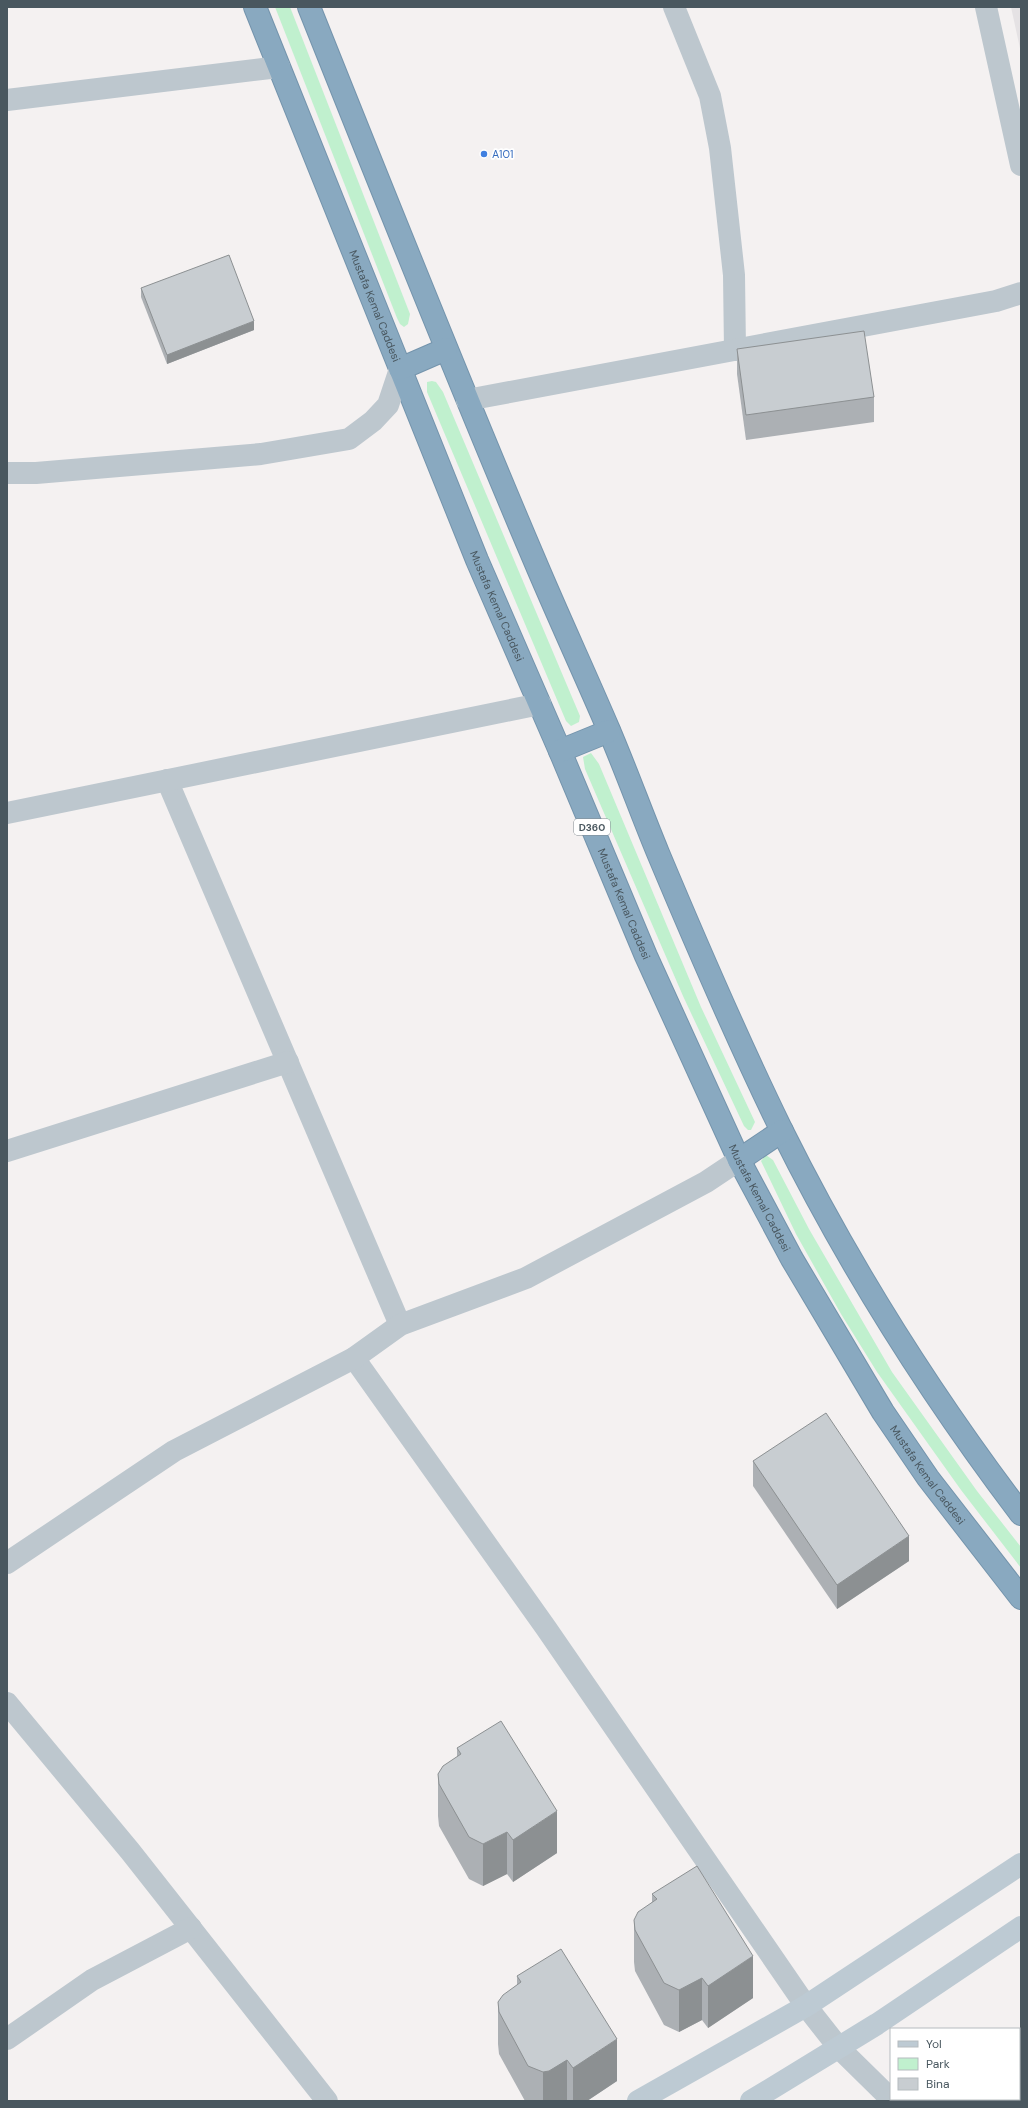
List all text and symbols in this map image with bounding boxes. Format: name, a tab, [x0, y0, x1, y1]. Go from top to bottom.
place label: A101	[492, 147, 513, 161]
marker: A101	[479, 149, 489, 159]
street label: Mustafa Kemal Caddesi	[346, 248, 404, 364]
street label: Mustafa Kemal Caddesi	[467, 549, 527, 663]
road number: D360	[574, 819, 610, 835]
street label: Mustafa Kemal Caddesi	[595, 846, 654, 962]
street label: Mustafa Kemal Caddesi	[726, 1142, 794, 1254]
street label: Mustafa Kemal Caddesi	[887, 1422, 968, 1527]
legend	[890, 2028, 1020, 2100]
text: Yol	[926, 2036, 942, 2052]
text: Park	[926, 2056, 950, 2072]
text: Bina	[926, 2076, 950, 2092]

